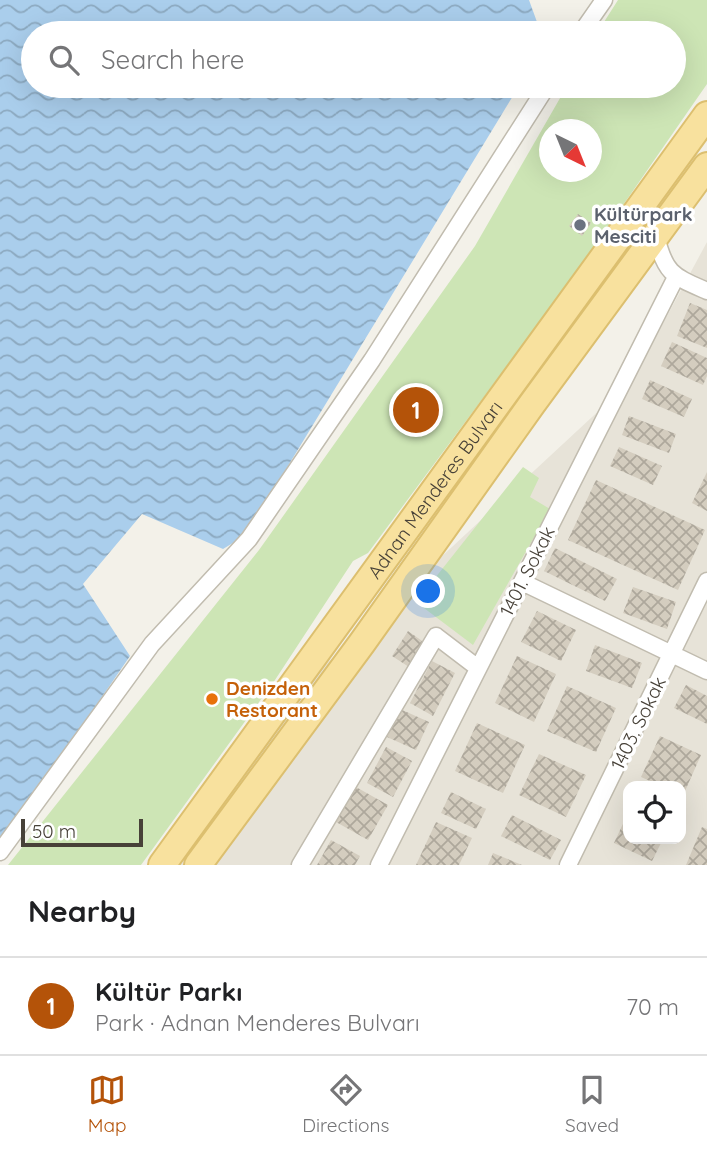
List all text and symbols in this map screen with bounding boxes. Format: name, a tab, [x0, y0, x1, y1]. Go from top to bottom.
search box	[21, 21, 686, 98]
icon: search	[45, 41, 83, 79]
text: Search here	[101, 43, 245, 76]
north arrow	[539, 119, 602, 182]
place label: Kültürpark Mesciti	[594, 202, 693, 248]
marker: Kültürpark Mesciti	[572, 217, 588, 233]
pin: 1	[393, 384, 439, 436]
street label: Adnan Menderes Bulvarı	[362, 396, 507, 583]
street label: 1401. Sokak	[494, 522, 560, 620]
your location	[411, 574, 445, 608]
street label: 1403. Sokak	[605, 673, 671, 773]
place label: Denizden Restorant	[226, 676, 318, 722]
marker: Denizden Restorant	[204, 691, 220, 707]
map controls	[623, 781, 686, 844]
button: locate	[623, 781, 686, 844]
scale bar	[21, 816, 144, 848]
text: 50 m	[32, 819, 76, 843]
text: Nearby	[28, 892, 136, 930]
text: Kültür Parkı	[95, 975, 242, 1008]
text: 1	[47, 992, 55, 1021]
text: 70 m	[626, 992, 679, 1021]
text: Park · Adnan Menderes Bulvarı	[95, 1008, 420, 1037]
tab: Map	[88, 1071, 127, 1137]
tab: Directions	[302, 1071, 389, 1137]
tab: Saved	[565, 1071, 619, 1137]

